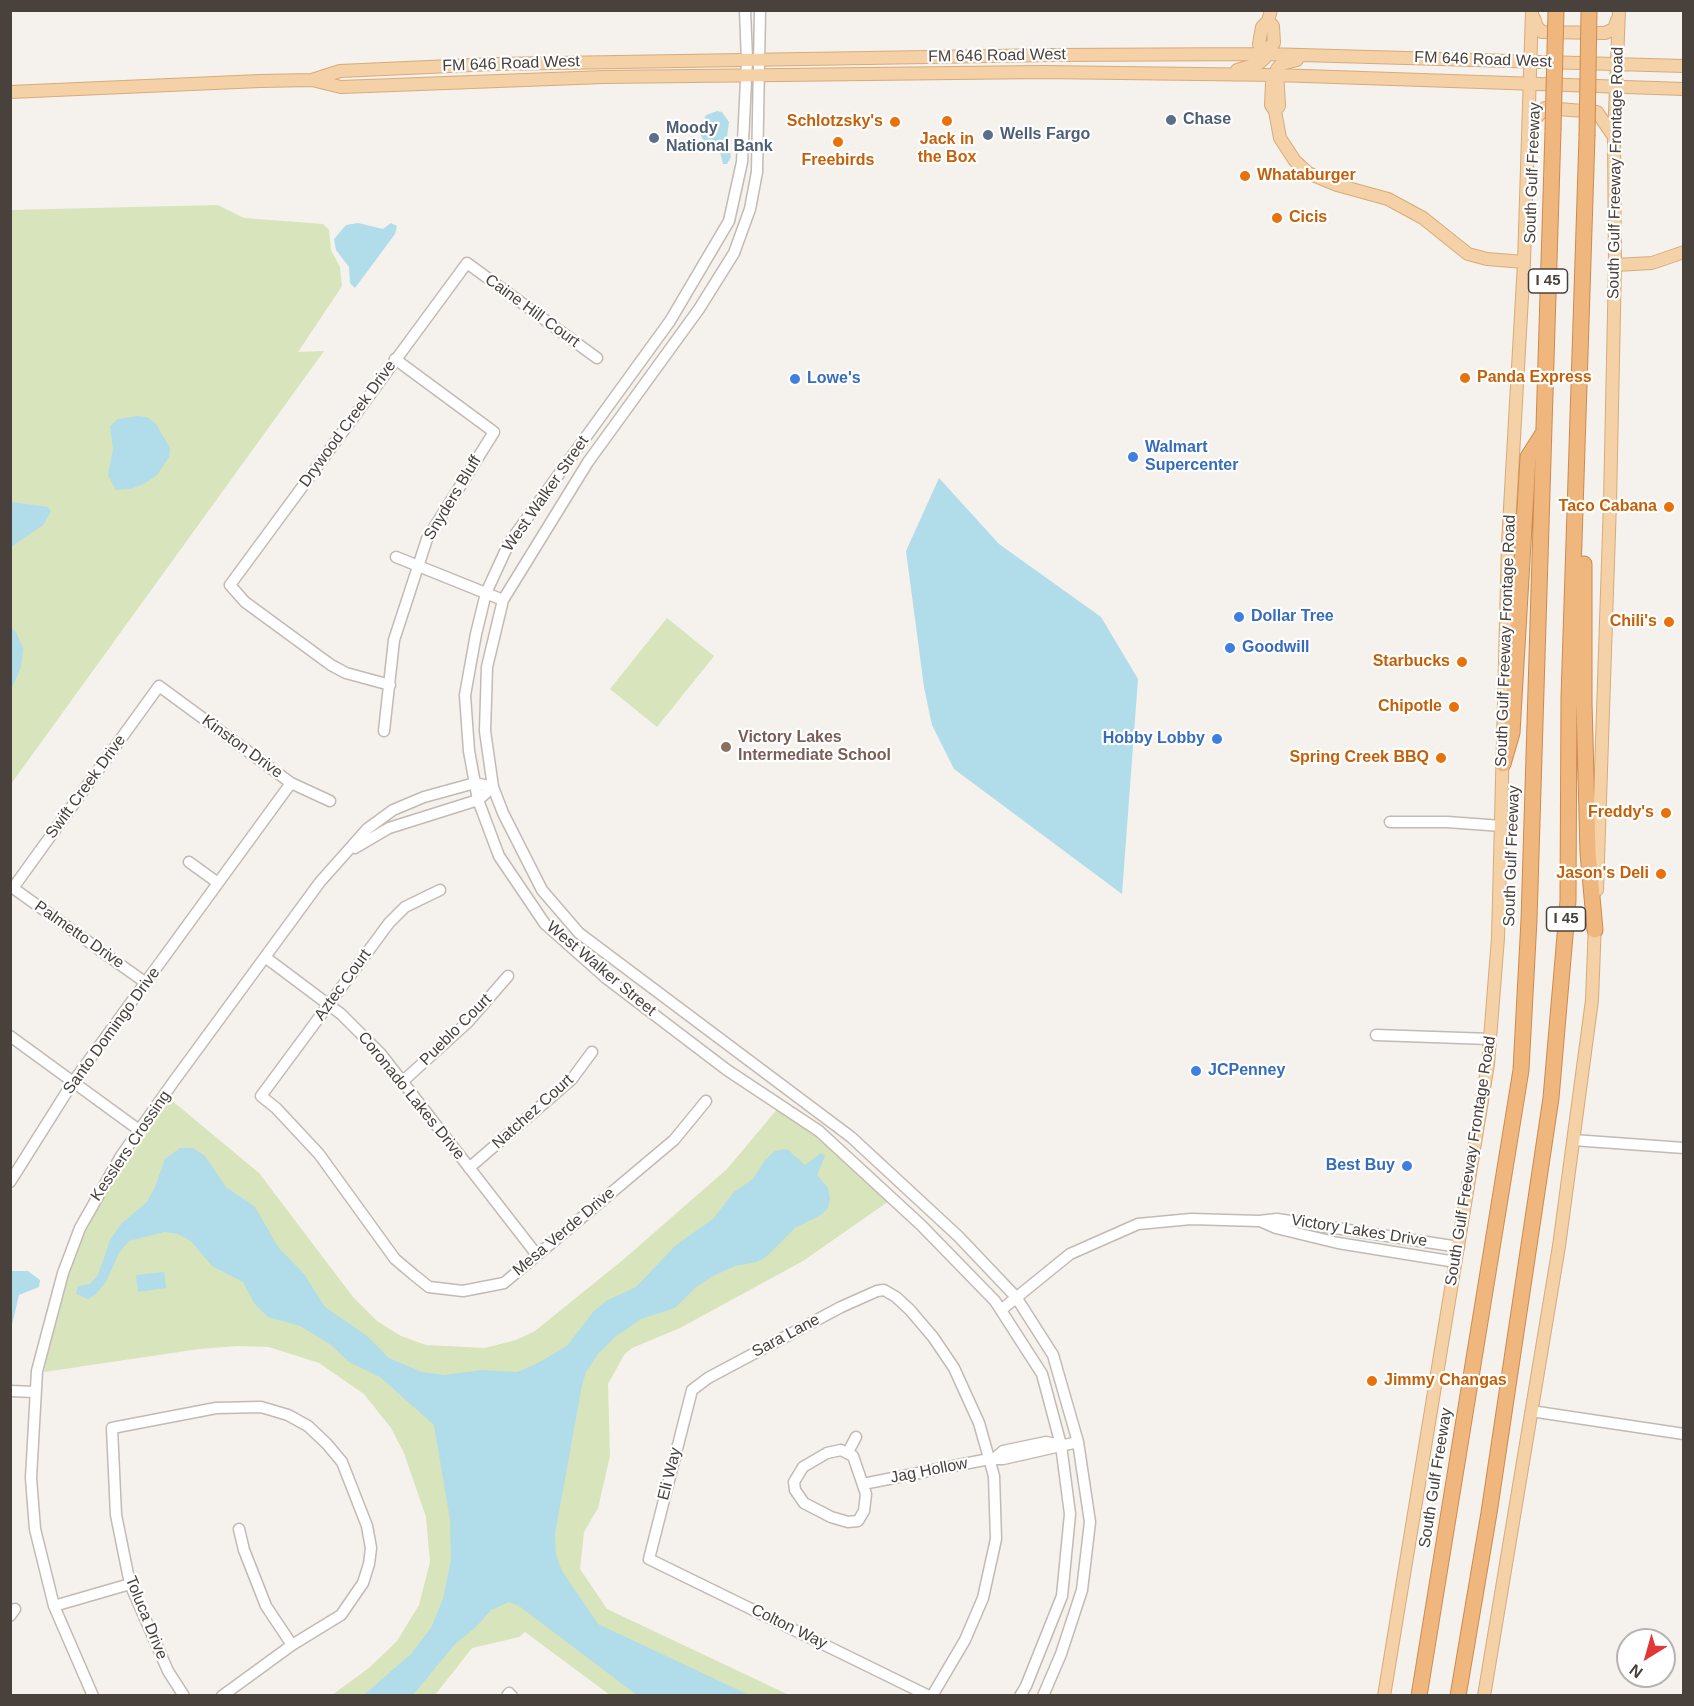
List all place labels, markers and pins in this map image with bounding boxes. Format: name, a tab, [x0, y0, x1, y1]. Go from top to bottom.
place label: Chase	[1183, 110, 1231, 130]
place label: Schlotzsky's	[787, 112, 883, 132]
marker: Chase	[1164, 113, 1178, 127]
marker: Jack in the Box	[940, 114, 954, 128]
marker: Schlotzsky's	[888, 115, 902, 129]
place label: Moody National Bank	[666, 119, 773, 157]
place label: Wells Fargo	[1000, 125, 1090, 145]
marker: Wells Fargo	[981, 128, 995, 142]
place label: Jack in the Box	[918, 130, 976, 168]
marker: Moody National Bank	[647, 131, 661, 145]
marker: Freebirds	[831, 135, 845, 149]
place label: Freebirds	[802, 151, 874, 171]
place label: Whataburger	[1257, 166, 1356, 186]
marker: Whataburger	[1238, 169, 1252, 183]
place label: Cicis	[1289, 208, 1327, 228]
marker: Cicis	[1270, 211, 1284, 225]
place label: Panda Express	[1477, 368, 1592, 388]
place label: Lowe's	[807, 369, 861, 389]
marker: Panda Express	[1458, 371, 1472, 385]
marker: Lowe's	[788, 372, 802, 386]
place label: Walmart Supercenter	[1145, 438, 1238, 476]
marker: Walmart Supercenter	[1126, 450, 1140, 464]
place label: Taco Cabana	[1559, 497, 1657, 517]
marker: Taco Cabana	[1662, 500, 1676, 514]
place label: Dollar Tree	[1251, 607, 1334, 627]
marker: Dollar Tree	[1232, 610, 1246, 624]
place label: Chili's	[1610, 612, 1657, 632]
marker: Chili's	[1662, 615, 1676, 629]
place label: Goodwill	[1242, 638, 1310, 658]
marker: Goodwill	[1223, 641, 1237, 655]
place label: Starbucks	[1373, 652, 1450, 672]
marker: Starbucks	[1455, 655, 1469, 669]
place label: Chipotle	[1378, 697, 1442, 717]
marker: Chipotle	[1447, 700, 1461, 714]
place label: Victory Lakes Intermediate School	[738, 728, 891, 766]
place label: Hobby Lobby	[1103, 729, 1205, 749]
marker: Hobby Lobby	[1210, 732, 1224, 746]
marker: Victory Lakes Intermediate School	[719, 740, 733, 754]
place label: Spring Creek BBQ	[1289, 748, 1429, 768]
marker: Spring Creek BBQ	[1434, 751, 1448, 765]
place label: Freddy's	[1588, 803, 1654, 823]
marker: Freddy's	[1659, 806, 1673, 820]
place label: Jason's Deli	[1556, 864, 1649, 884]
marker: Jason's Deli	[1654, 867, 1668, 881]
place label: JCPenney	[1208, 1061, 1285, 1081]
marker: JCPenney	[1189, 1064, 1203, 1078]
place label: Best Buy	[1326, 1156, 1395, 1176]
marker: Best Buy	[1400, 1159, 1414, 1173]
place label: Jimmy Changas	[1384, 1371, 1507, 1391]
marker: Jimmy Changas	[1365, 1374, 1379, 1388]

